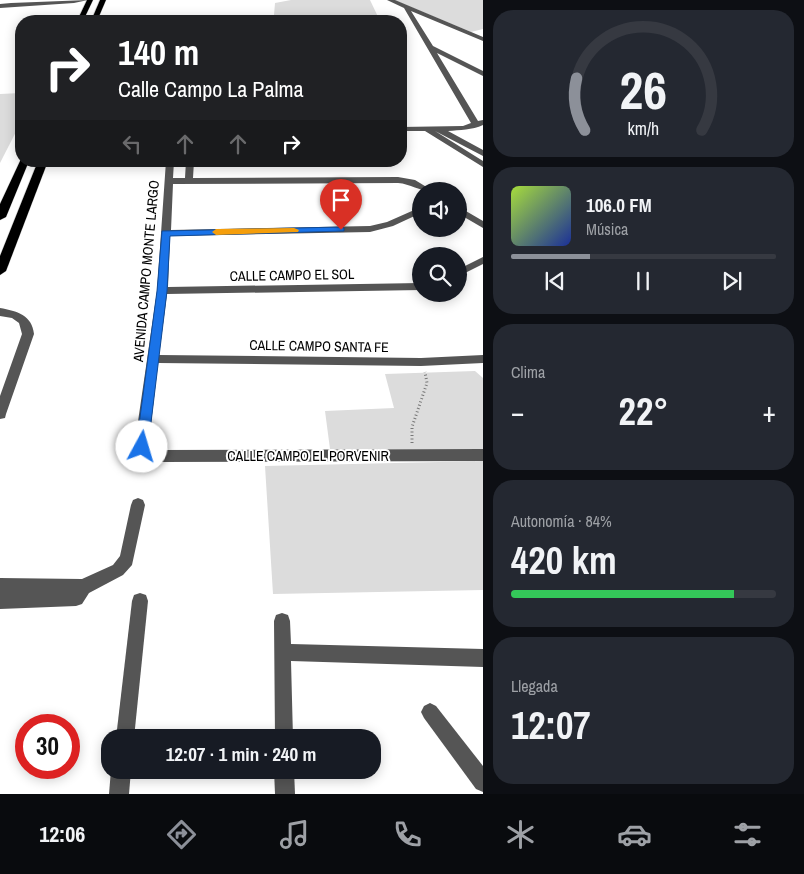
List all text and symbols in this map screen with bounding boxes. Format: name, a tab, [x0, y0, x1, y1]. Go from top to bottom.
text: 140 m	[118, 29, 199, 76]
icon: right	[35, 35, 100, 100]
text: 26	[620, 55, 667, 125]
text: Calle Campo La Palma	[118, 74, 303, 104]
text: km/h	[628, 117, 659, 141]
icon: left	[118, 130, 146, 158]
icon: ahead	[171, 130, 199, 158]
icon: ahead	[224, 130, 252, 158]
icon: right	[277, 130, 305, 158]
street label: AVENIDA CAMPO MONTE LARGO	[129, 179, 163, 364]
pin	[320, 179, 362, 230]
map controls	[412, 182, 467, 302]
button: sound	[412, 182, 467, 237]
icon: arrive	[327, 186, 355, 214]
text: 106.0 FM	[586, 192, 652, 218]
text: Música	[586, 218, 628, 240]
button: search	[412, 247, 467, 302]
street label: CALLE CAMPO EL SOL	[230, 265, 355, 285]
icon: previous	[541, 267, 569, 295]
icon: pause	[629, 267, 657, 295]
icon: next	[718, 267, 746, 295]
street label: CALLE CAMPO SANTA FE	[249, 336, 389, 356]
text: Clima	[511, 361, 545, 383]
text: 22°	[619, 386, 668, 437]
text: −	[511, 393, 524, 431]
text: +	[763, 393, 776, 431]
position arrow	[115, 420, 167, 472]
street label: CALLE CAMPO EL PORVENIR	[227, 447, 389, 465]
text: Autonomía · 84%	[511, 510, 612, 532]
text: 420 km	[511, 535, 617, 586]
text: Llegada	[511, 675, 558, 697]
text: 12:07	[511, 700, 591, 751]
speed limit sign: 30	[15, 714, 80, 779]
text: 12:07 · 1 min · 240 m	[166, 741, 316, 767]
icon: directions	[164, 817, 199, 852]
icon: music	[277, 817, 312, 852]
icon: phone	[390, 817, 425, 852]
icon: climate	[503, 817, 538, 852]
icon: car	[617, 817, 652, 852]
icon: filters	[730, 817, 765, 852]
text: 12:06	[39, 819, 85, 849]

